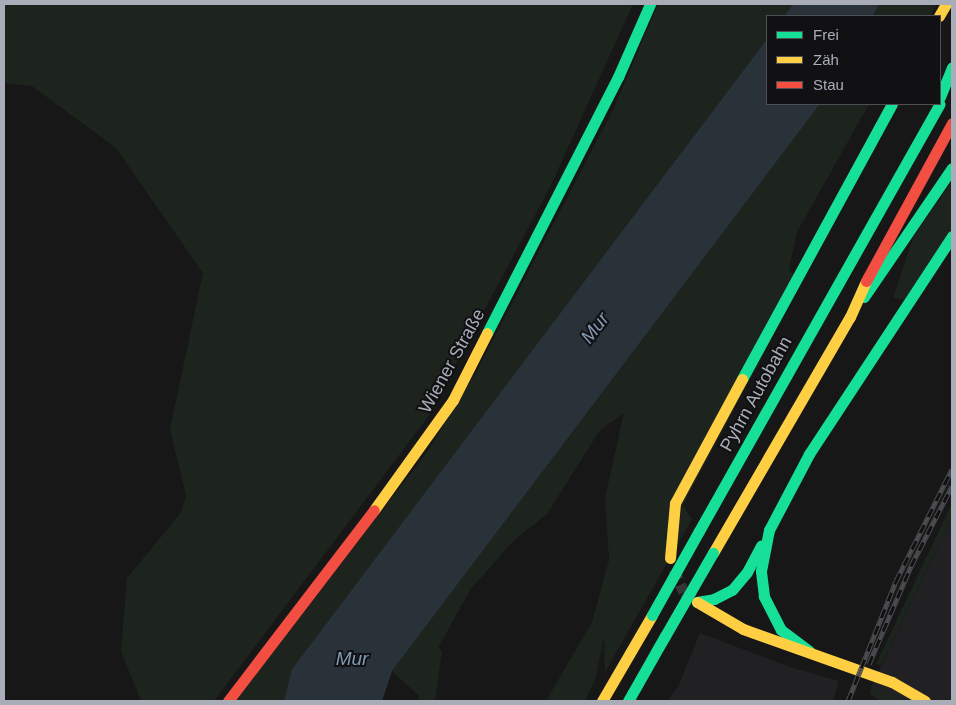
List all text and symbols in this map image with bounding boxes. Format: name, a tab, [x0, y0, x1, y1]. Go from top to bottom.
legend	[766, 15, 941, 105]
text: Frei	[813, 26, 839, 43]
text: Zäh	[813, 51, 839, 68]
text: Stau	[813, 76, 844, 93]
street label: Wiener Straße	[414, 305, 490, 417]
water label: Mur	[576, 308, 614, 348]
street label: Pyhrn Autobahn	[715, 332, 797, 456]
water label: Mur	[336, 648, 368, 670]

